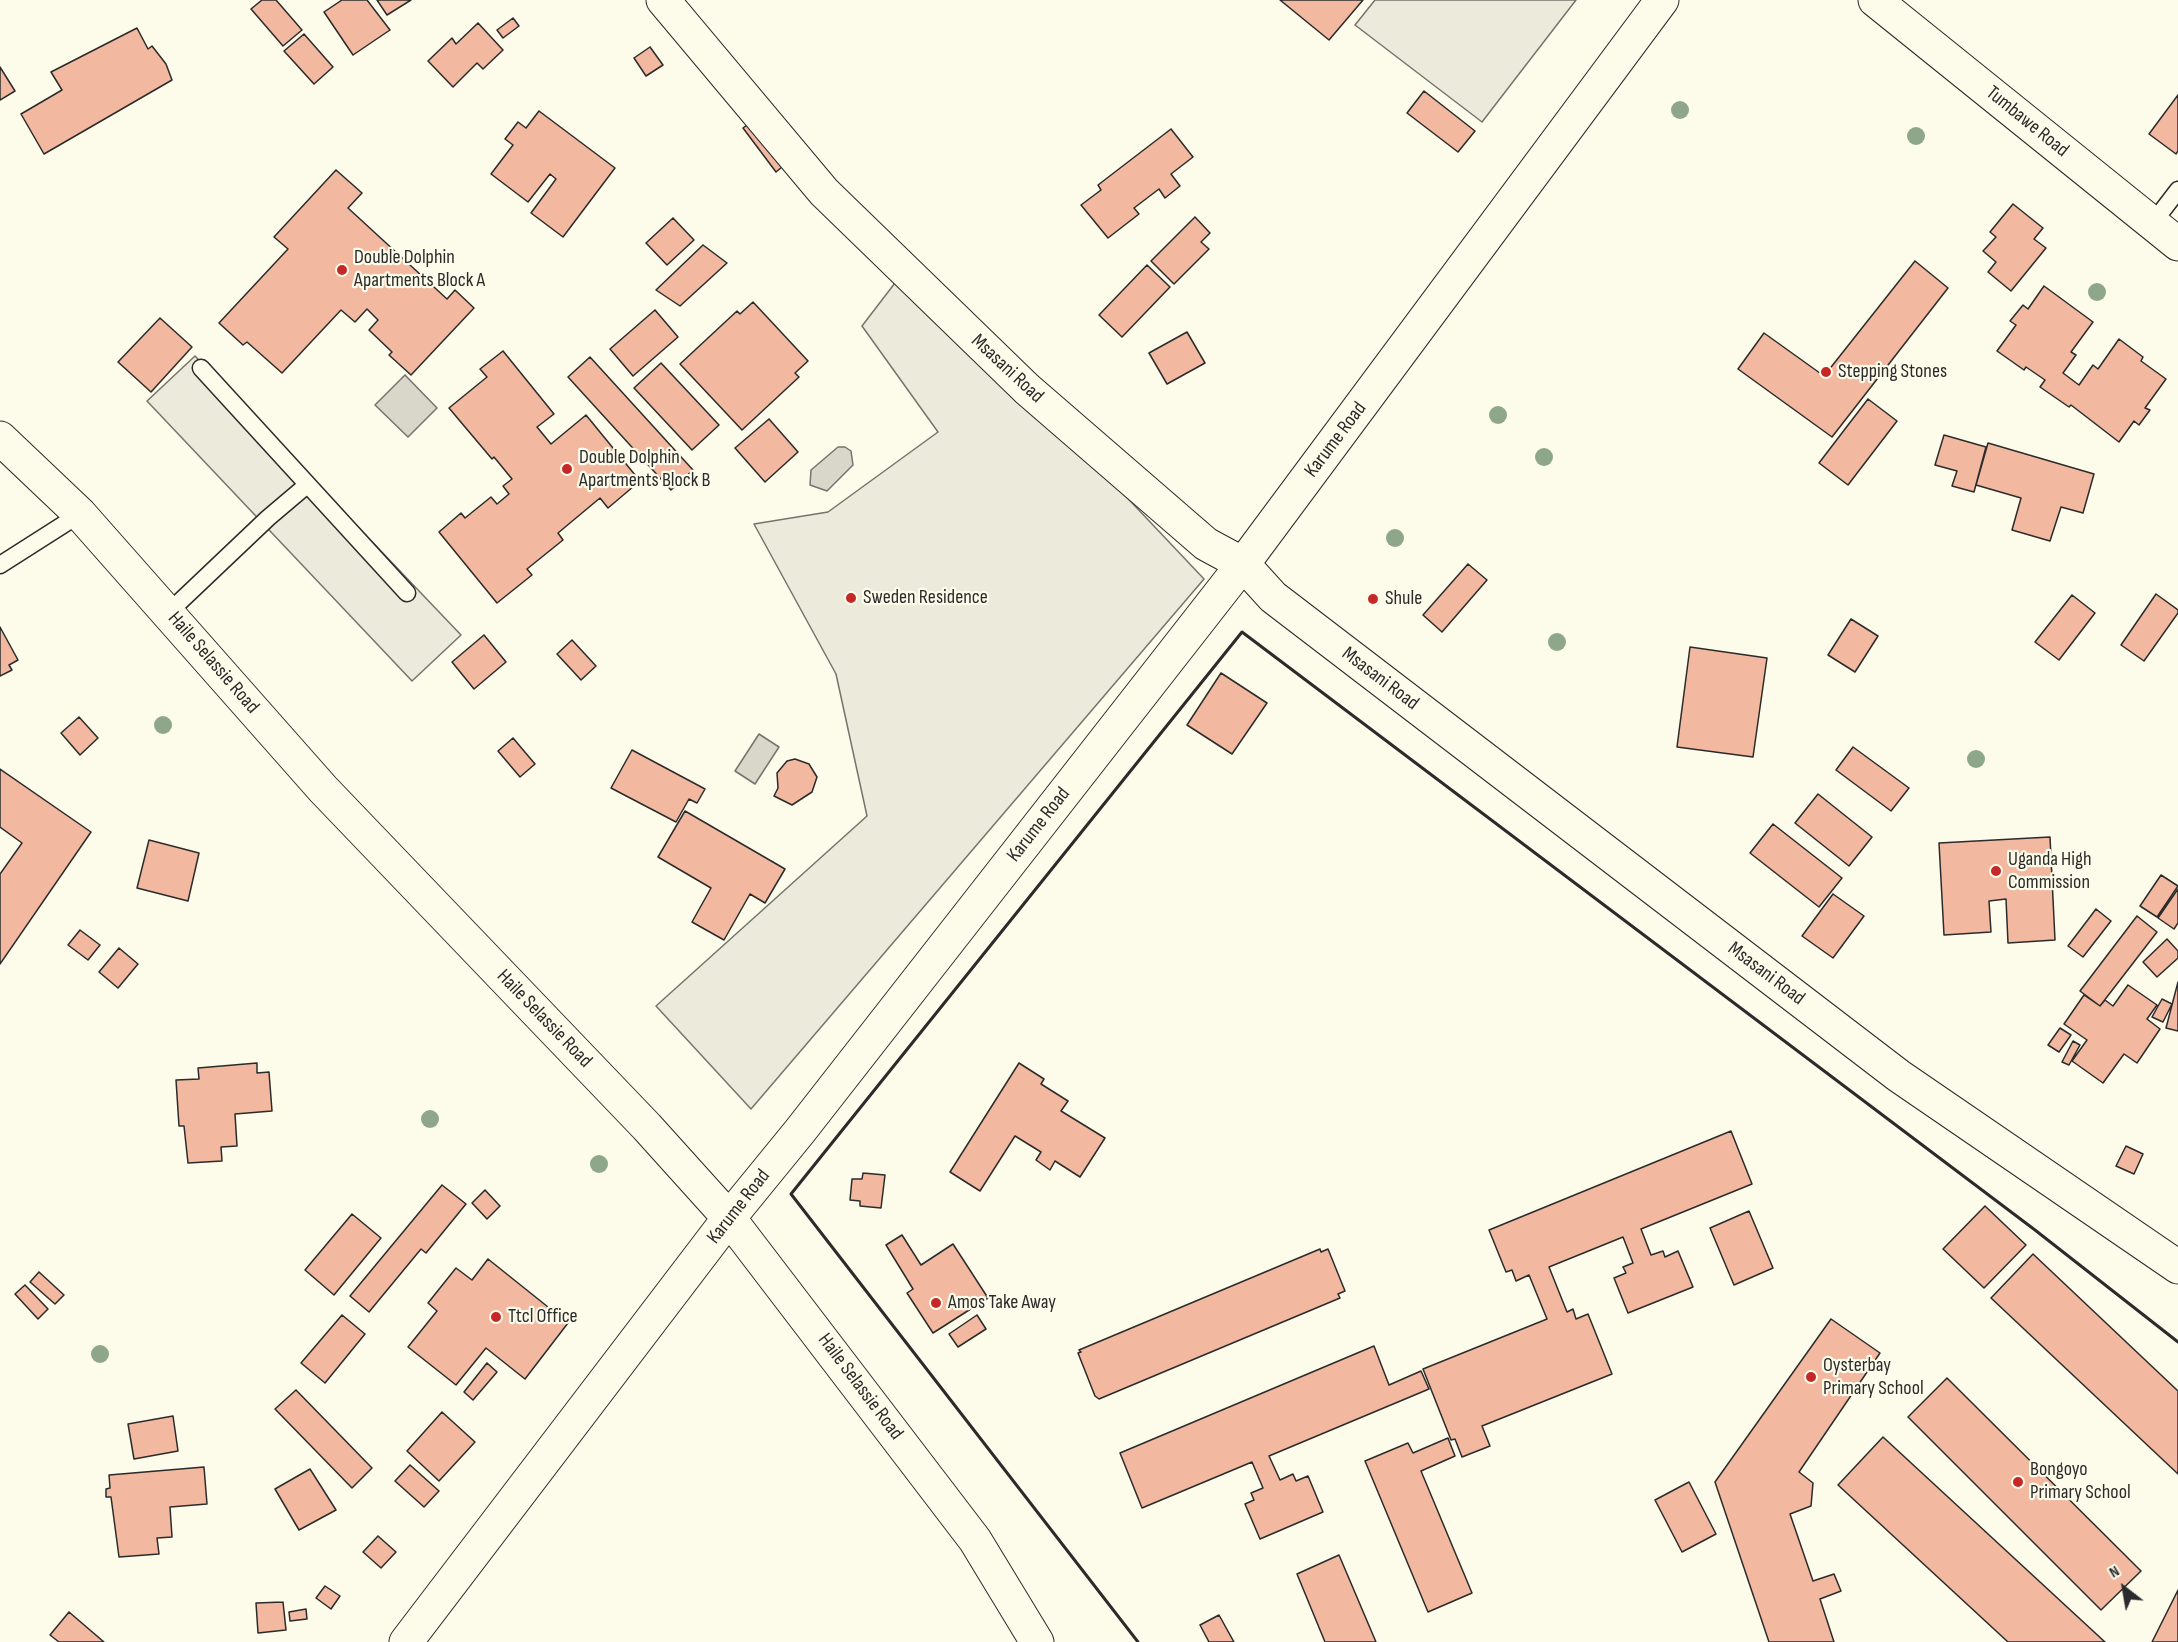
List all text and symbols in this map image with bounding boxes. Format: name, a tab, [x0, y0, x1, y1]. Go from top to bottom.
street label: Tumbawe Road	[1981, 81, 2073, 163]
place label: Double Dolphin Apartments Block A	[354, 246, 485, 293]
marker: Double Dolphin Apartments Block A	[335, 263, 349, 277]
street label: Msasani Road	[966, 329, 1048, 409]
place label: Stepping Stones	[1838, 360, 1947, 384]
marker: Stepping Stones	[1819, 365, 1833, 379]
street label: Karume Road	[1300, 398, 1372, 482]
place label: Double Dolphin Apartments Block B	[579, 446, 711, 493]
marker: Double Dolphin Apartments Block B	[560, 462, 574, 476]
place label: Sweden Residence	[863, 586, 988, 610]
place label: Shule	[1385, 587, 1422, 611]
marker: Sweden Residence	[844, 591, 858, 605]
marker: Shule	[1366, 592, 1380, 606]
street label: Haile Selassie Road	[162, 607, 264, 719]
street label: Msasani Road	[1337, 642, 1423, 716]
street label: Karume Road	[1002, 783, 1076, 867]
place label: Uganda High Commission	[2008, 848, 2092, 895]
marker: Uganda High Commission	[1989, 864, 2003, 878]
street label: Msasani Road	[1723, 937, 1809, 1011]
street label: Haile Selassie Road	[491, 965, 597, 1073]
street label: Karume Road	[702, 1165, 776, 1249]
place label: Amos Take Away	[948, 1291, 1056, 1315]
marker: Amos Take Away	[929, 1296, 943, 1310]
place label: Ttcl Office	[508, 1305, 578, 1329]
marker: Ttcl Office	[489, 1310, 503, 1324]
street label: Haile Selassie Road	[812, 1329, 908, 1445]
place label: Oysterbay Primary School	[1823, 1354, 1924, 1401]
marker: Oysterbay Primary School	[1804, 1370, 1818, 1384]
place label: Bongoyo Primary School	[2030, 1458, 2131, 1505]
marker: Bongoyo Primary School	[2011, 1475, 2025, 1489]
north arrow	[2094, 1558, 2154, 1618]
text: N	[2106, 1562, 2123, 1582]

